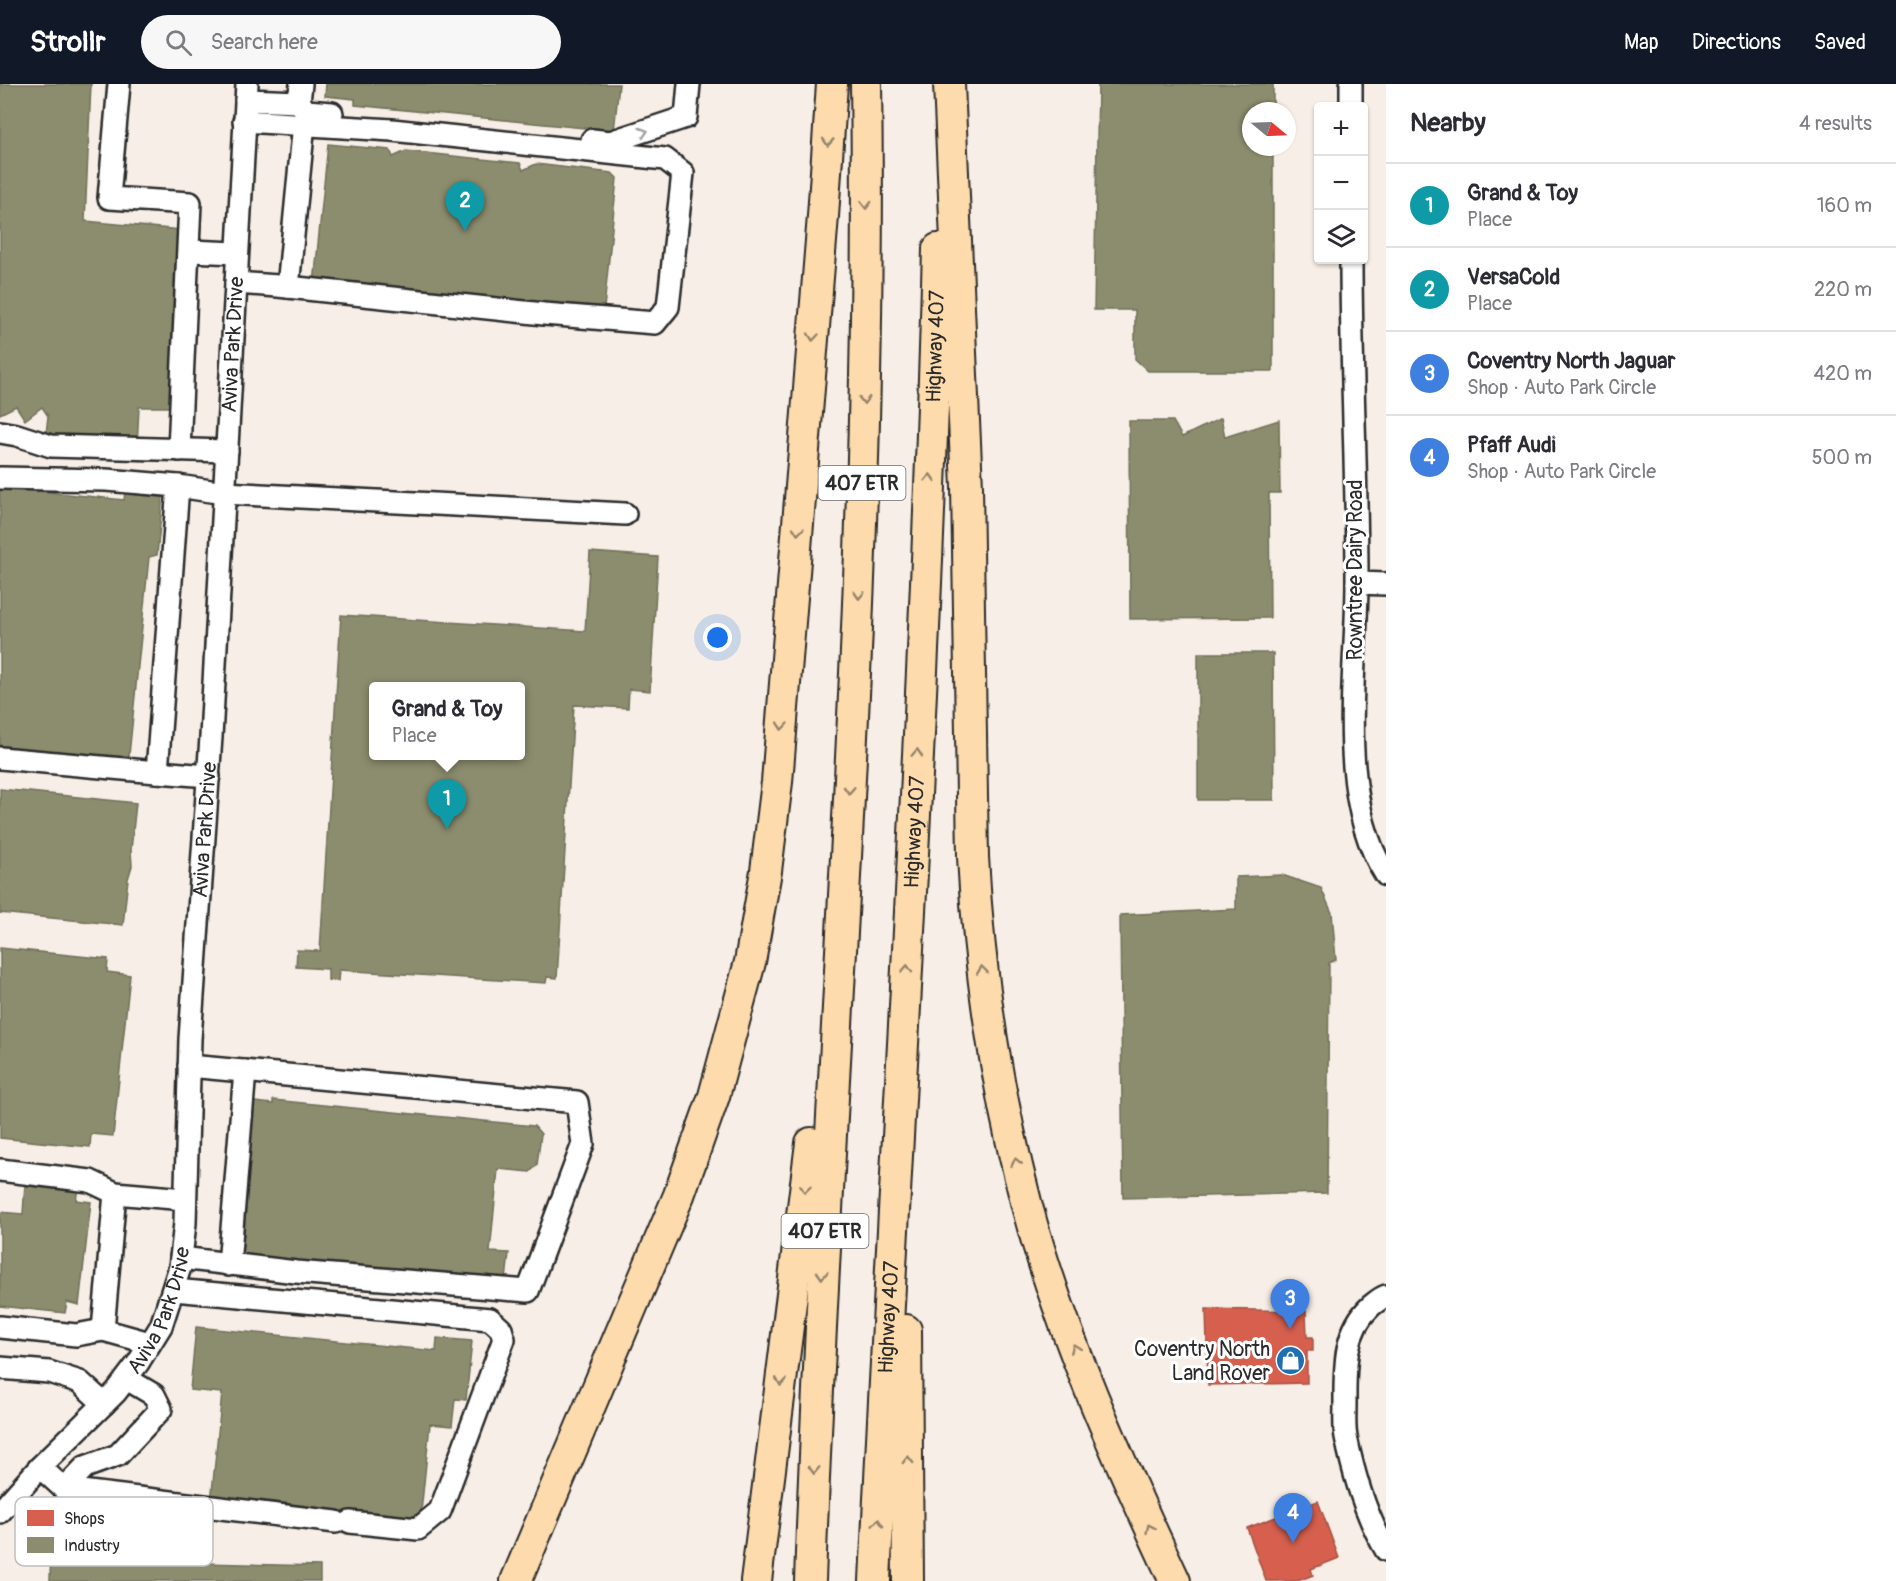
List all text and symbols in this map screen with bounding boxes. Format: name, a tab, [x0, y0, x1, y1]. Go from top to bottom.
search box	[141, 15, 561, 69]
text: Strollr	[30, 25, 105, 60]
icon: search	[162, 26, 195, 59]
text: Search here	[210, 28, 318, 56]
text: Map	[1624, 29, 1659, 56]
text: Directions	[1692, 29, 1781, 56]
text: Saved	[1814, 29, 1866, 56]
north arrow	[1242, 102, 1296, 156]
map controls	[1314, 102, 1368, 264]
button: +	[1314, 102, 1368, 156]
text: Nearby	[1410, 107, 1486, 139]
text: 4 results	[1799, 111, 1872, 136]
one-way arrow	[638, 126, 649, 139]
one-way arrow	[822, 138, 835, 147]
button: −	[1314, 156, 1368, 210]
text: Grand & Toy	[1467, 179, 1578, 207]
pin: 2	[446, 182, 484, 231]
text: 1	[1426, 193, 1433, 218]
text: 160 m	[1817, 193, 1872, 218]
one-way arrow	[860, 201, 872, 210]
text: Place	[1467, 207, 1512, 232]
button: layers	[1314, 210, 1368, 264]
text: VersaCold	[1467, 263, 1560, 291]
street label: Aviva Park Drive	[215, 275, 250, 413]
text: 2	[1424, 277, 1435, 302]
text: 220 m	[1814, 277, 1872, 302]
street label: Highway 407	[920, 290, 950, 403]
text: Place	[1467, 291, 1512, 316]
one-way arrow	[807, 332, 820, 341]
text: Coventry North Jaguar	[1467, 347, 1675, 375]
text: 3	[1424, 361, 1435, 386]
text: 420 m	[1813, 361, 1872, 386]
text: Shop · Auto Park Circle	[1467, 375, 1656, 400]
one-way arrow	[858, 396, 870, 405]
text: Pfaff Audi	[1467, 431, 1556, 459]
text: 4	[1424, 445, 1435, 470]
text: 500 m	[1812, 445, 1872, 470]
text: Shop · Auto Park Circle	[1467, 459, 1656, 484]
road number: 407 ETR	[818, 466, 906, 500]
one-way arrow	[923, 474, 936, 483]
street label: Rowntree Dairy Road	[1342, 479, 1369, 661]
one-way arrow	[791, 527, 804, 536]
one-way arrow	[852, 591, 865, 600]
your location	[703, 623, 732, 652]
popup	[369, 682, 525, 760]
text: Grand & Toy	[392, 695, 503, 723]
one-way arrow	[776, 721, 789, 730]
text: Place	[392, 723, 437, 748]
one-way arrow	[910, 749, 923, 758]
street label: Aviva Park Drive	[186, 760, 223, 899]
street label: Highway 407	[898, 775, 930, 889]
pin: 1	[428, 780, 466, 829]
one-way arrow	[842, 786, 855, 795]
one-way arrow	[900, 964, 913, 973]
one-way arrow	[977, 966, 989, 975]
one-way arrow	[1011, 1157, 1024, 1167]
one-way arrow	[800, 1184, 812, 1194]
road number: 407 ETR	[782, 1214, 868, 1248]
street label: Aviva Park Drive	[121, 1245, 196, 1380]
street label: Highway 407	[872, 1260, 905, 1374]
one-way arrow	[816, 1270, 829, 1279]
pin: 3	[1270, 1280, 1310, 1329]
place label: Coventry North Land Rover	[1134, 1336, 1270, 1387]
one-way arrow	[1070, 1343, 1082, 1354]
shop icon: Coventry North Land Rover	[1275, 1345, 1307, 1377]
one-way arrow	[775, 1378, 788, 1387]
one-way arrow	[901, 1455, 914, 1464]
one-way arrow	[807, 1465, 820, 1474]
pin: 4	[1274, 1494, 1312, 1543]
legend	[15, 1497, 213, 1566]
text: Shops	[64, 1509, 104, 1529]
one-way arrow	[871, 1518, 884, 1527]
one-way arrow	[1146, 1523, 1158, 1534]
text: Industry	[64, 1536, 120, 1556]

